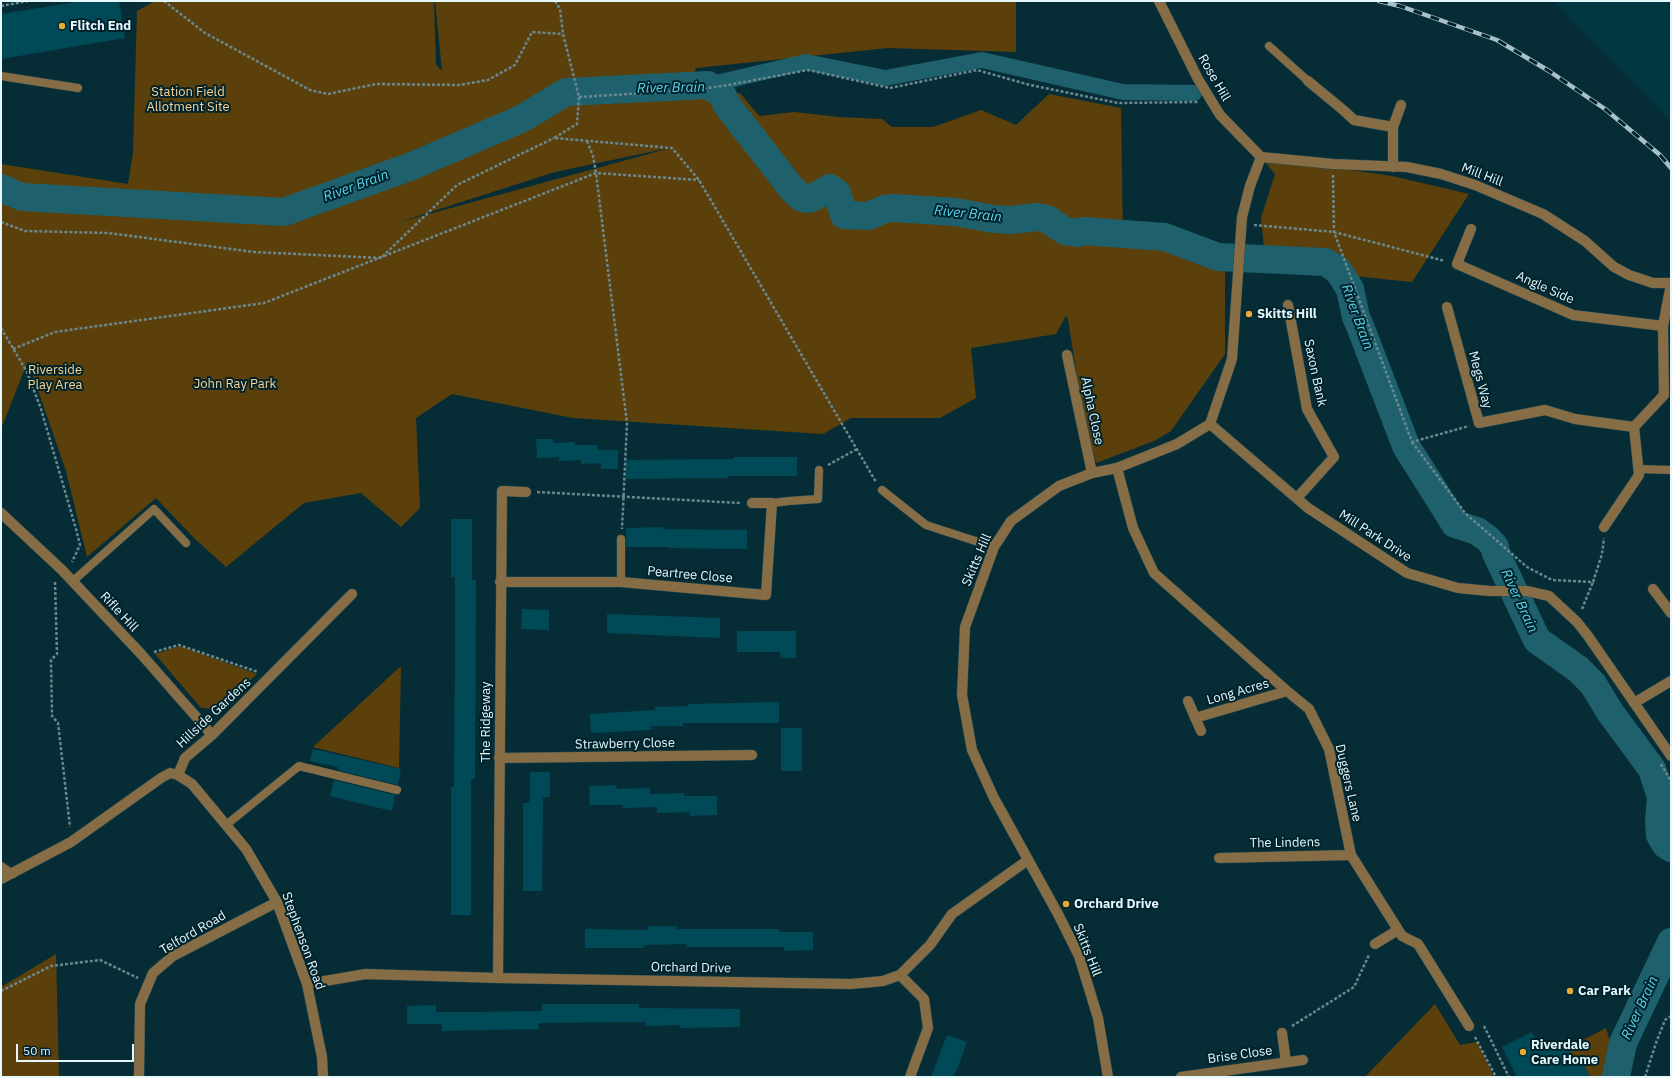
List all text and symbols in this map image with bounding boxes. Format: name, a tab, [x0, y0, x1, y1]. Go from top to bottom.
place label: Flitch End	[70, 18, 131, 34]
marker: Flitch End	[57, 21, 67, 31]
street label: Rose Hill	[1194, 52, 1234, 104]
water label: River Brain	[637, 79, 705, 97]
park label: Station Field Allotment Site	[146, 84, 230, 115]
street label: Mill Hill	[1459, 160, 1505, 190]
water label: River Brain	[321, 166, 391, 206]
water label: River Brain	[933, 202, 1003, 226]
street label: Angle Side	[1514, 268, 1576, 308]
water label: River Brain	[1337, 282, 1377, 352]
place label: Skitts Hill	[1257, 306, 1317, 322]
marker: Skitts Hill	[1244, 309, 1254, 319]
street label: Saxon Bank	[1300, 338, 1330, 408]
street label: Megs Way	[1465, 350, 1495, 410]
park label: Riverside Play Area	[28, 362, 82, 393]
park label: John Ray Park	[194, 376, 276, 392]
street label: Alpha Close	[1077, 376, 1107, 446]
street label: Mill Park Drive	[1336, 507, 1414, 565]
street label: Skitts Hill	[959, 531, 995, 589]
street label: Peartree Close	[647, 564, 733, 586]
water label: River Brain	[1497, 567, 1541, 635]
street label: Rifle Hill	[97, 589, 141, 635]
street label: Hillside Gardens	[174, 675, 254, 751]
street label: Long Acres	[1205, 676, 1271, 708]
street label: The Ridgeway	[478, 681, 494, 763]
street label: Strawberry Close	[575, 735, 675, 753]
street label: Duggers Lane	[1332, 743, 1364, 823]
street label: The Lindens	[1250, 835, 1320, 851]
street label: Stephenson Road	[278, 890, 328, 992]
place label: Orchard Drive	[1074, 896, 1159, 912]
marker: Orchard Drive	[1061, 899, 1071, 909]
street label: Telford Road	[157, 908, 229, 958]
street label: Skitts Hill	[1069, 921, 1105, 979]
street label: Orchard Drive	[651, 960, 731, 976]
water label: River Brain	[1618, 974, 1662, 1042]
place label: Car Park	[1578, 983, 1631, 999]
marker: Car Park	[1565, 986, 1575, 996]
scale bar	[18, 1036, 136, 1062]
place label: Riverdale Care Home	[1531, 1037, 1598, 1068]
text: 50 m	[23, 1043, 51, 1058]
street label: Brise Close	[1207, 1043, 1273, 1067]
marker: Riverdale Care Home	[1518, 1047, 1528, 1057]

